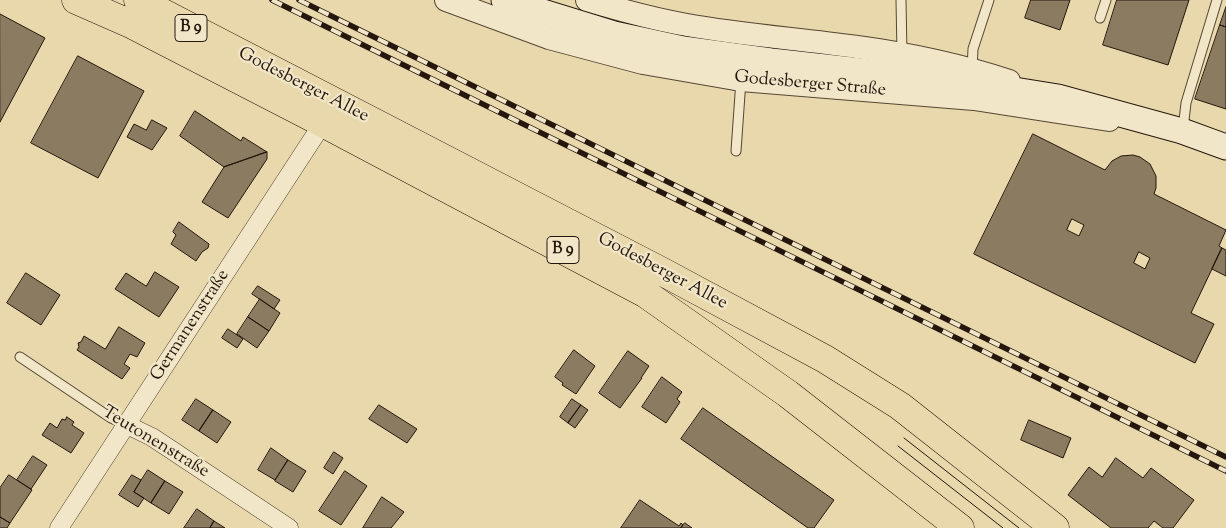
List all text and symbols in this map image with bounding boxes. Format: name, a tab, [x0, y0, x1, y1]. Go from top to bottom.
road number: B 9	[175, 14, 207, 42]
street label: Godesberger Allee	[234, 44, 372, 128]
street label: Godesberger Straße	[733, 68, 887, 102]
street label: Godesberger Allee	[593, 229, 731, 315]
road number: B 9	[547, 236, 579, 264]
street label: Germanenstraße	[147, 266, 235, 386]
street label: Teutonenstraße	[97, 402, 213, 484]

